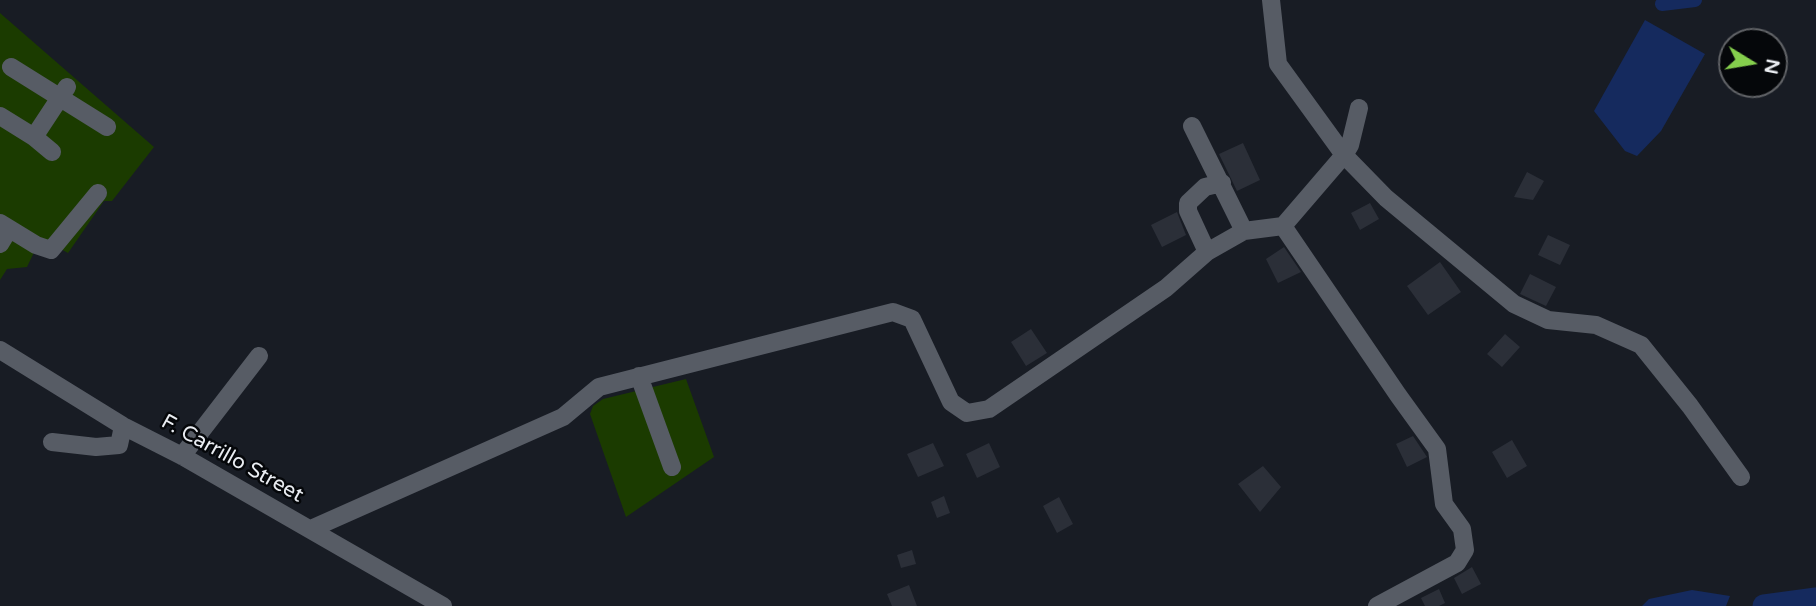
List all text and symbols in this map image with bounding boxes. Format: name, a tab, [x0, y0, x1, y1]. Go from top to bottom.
north arrow	[1718, 28, 1788, 98]
text: N	[1759, 57, 1784, 76]
street label: F. Carrillo Street	[157, 410, 307, 508]

